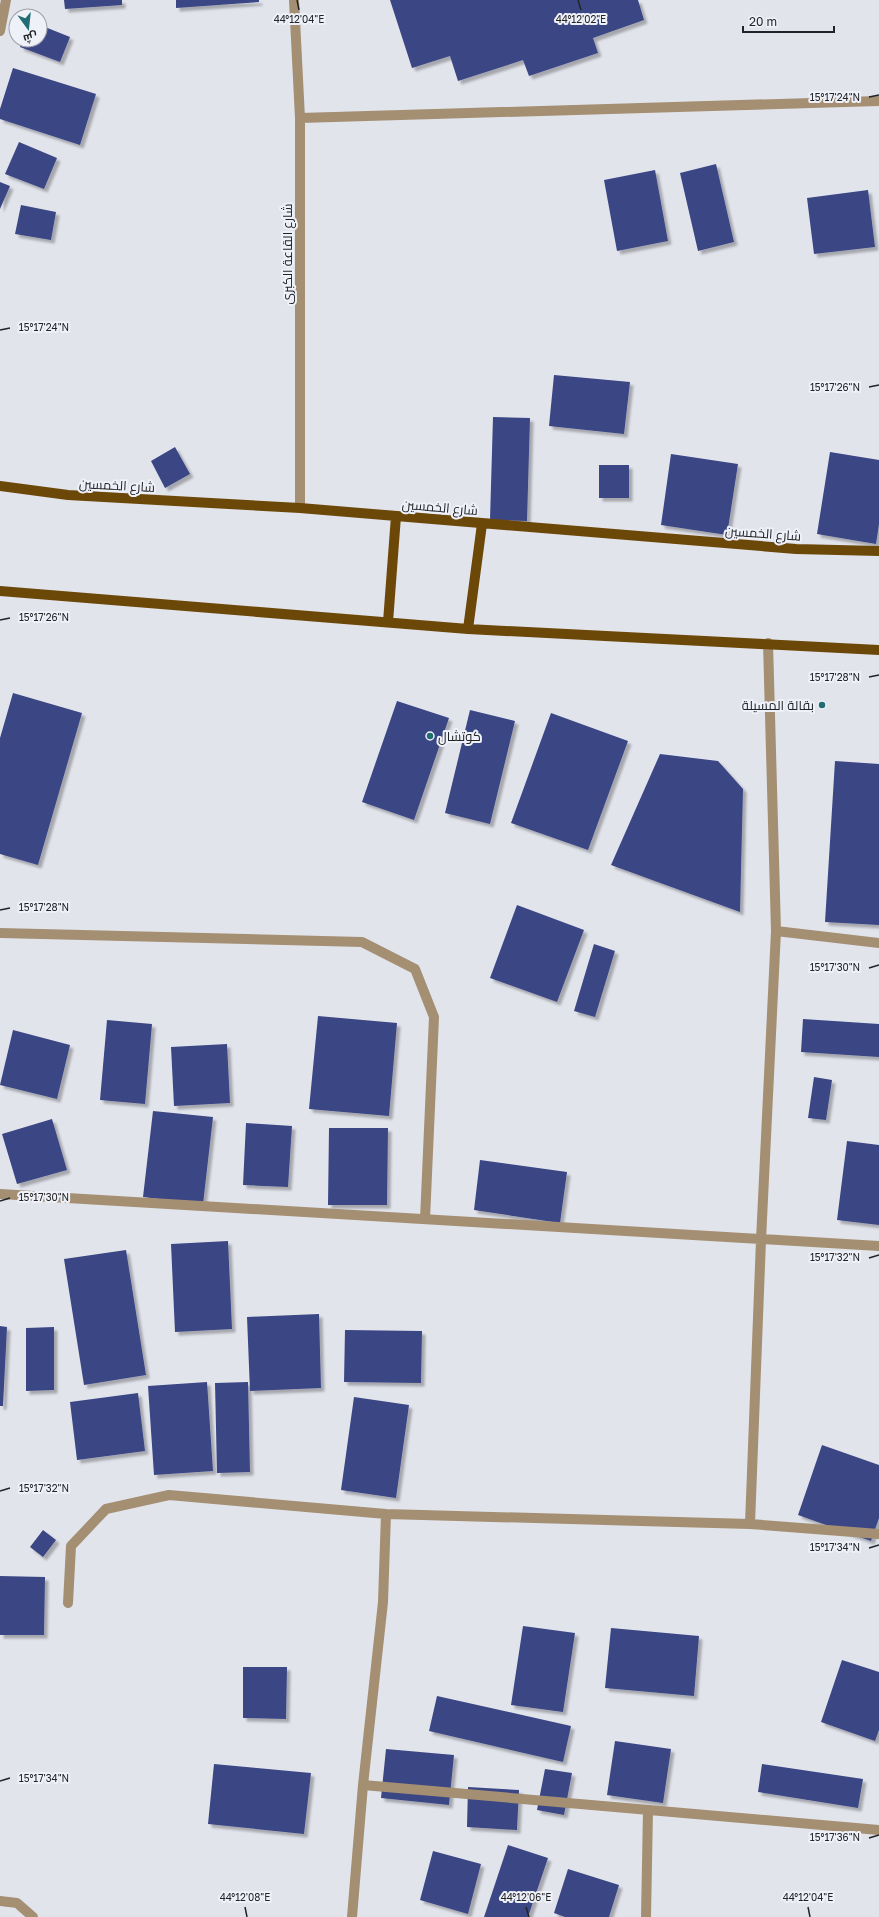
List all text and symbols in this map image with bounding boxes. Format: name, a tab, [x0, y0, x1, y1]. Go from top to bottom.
north arrow	[8, 8, 48, 48]
scale bar	[743, 8, 834, 34]
text: 44°12'04"E	[274, 13, 324, 25]
text: 44°12'02"E	[556, 13, 606, 25]
text: 20 m	[749, 14, 777, 29]
text: ش	[22, 29, 39, 46]
text: 15°17'24"N	[810, 91, 860, 103]
street label: شارع القاعة الكبرى	[279, 203, 296, 305]
text: 15°17'24"N	[19, 321, 69, 333]
text: 15°17'26"N	[810, 381, 860, 393]
street label: شارع الخمسين	[78, 475, 155, 496]
street label: شارع الخمسين	[401, 496, 479, 519]
street label: شارع الخمسين	[724, 522, 802, 545]
text: 15°17'26"N	[19, 611, 69, 623]
text: 15°17'28"N	[810, 671, 860, 683]
place label: بقالة المسيلة	[742, 697, 814, 713]
marker: بقالة المسيلة	[817, 700, 827, 710]
place label: كوتشال	[438, 728, 481, 745]
marker: كوتشال	[425, 731, 435, 741]
text: 15°17'28"N	[19, 901, 69, 913]
text: 15°17'30"N	[810, 961, 860, 973]
text: 15°17'30"N	[19, 1191, 69, 1203]
text: 15°17'32"N	[810, 1251, 860, 1263]
text: 15°17'32"N	[19, 1482, 69, 1494]
text: 15°17'34"N	[810, 1541, 860, 1553]
text: 15°17'34"N	[19, 1772, 69, 1784]
text: 15°17'36"N	[810, 1831, 860, 1843]
text: 44°12'08"E	[220, 1891, 270, 1903]
text: 44°12'06"E	[501, 1891, 551, 1903]
text: 44°12'04"E	[783, 1891, 833, 1903]

